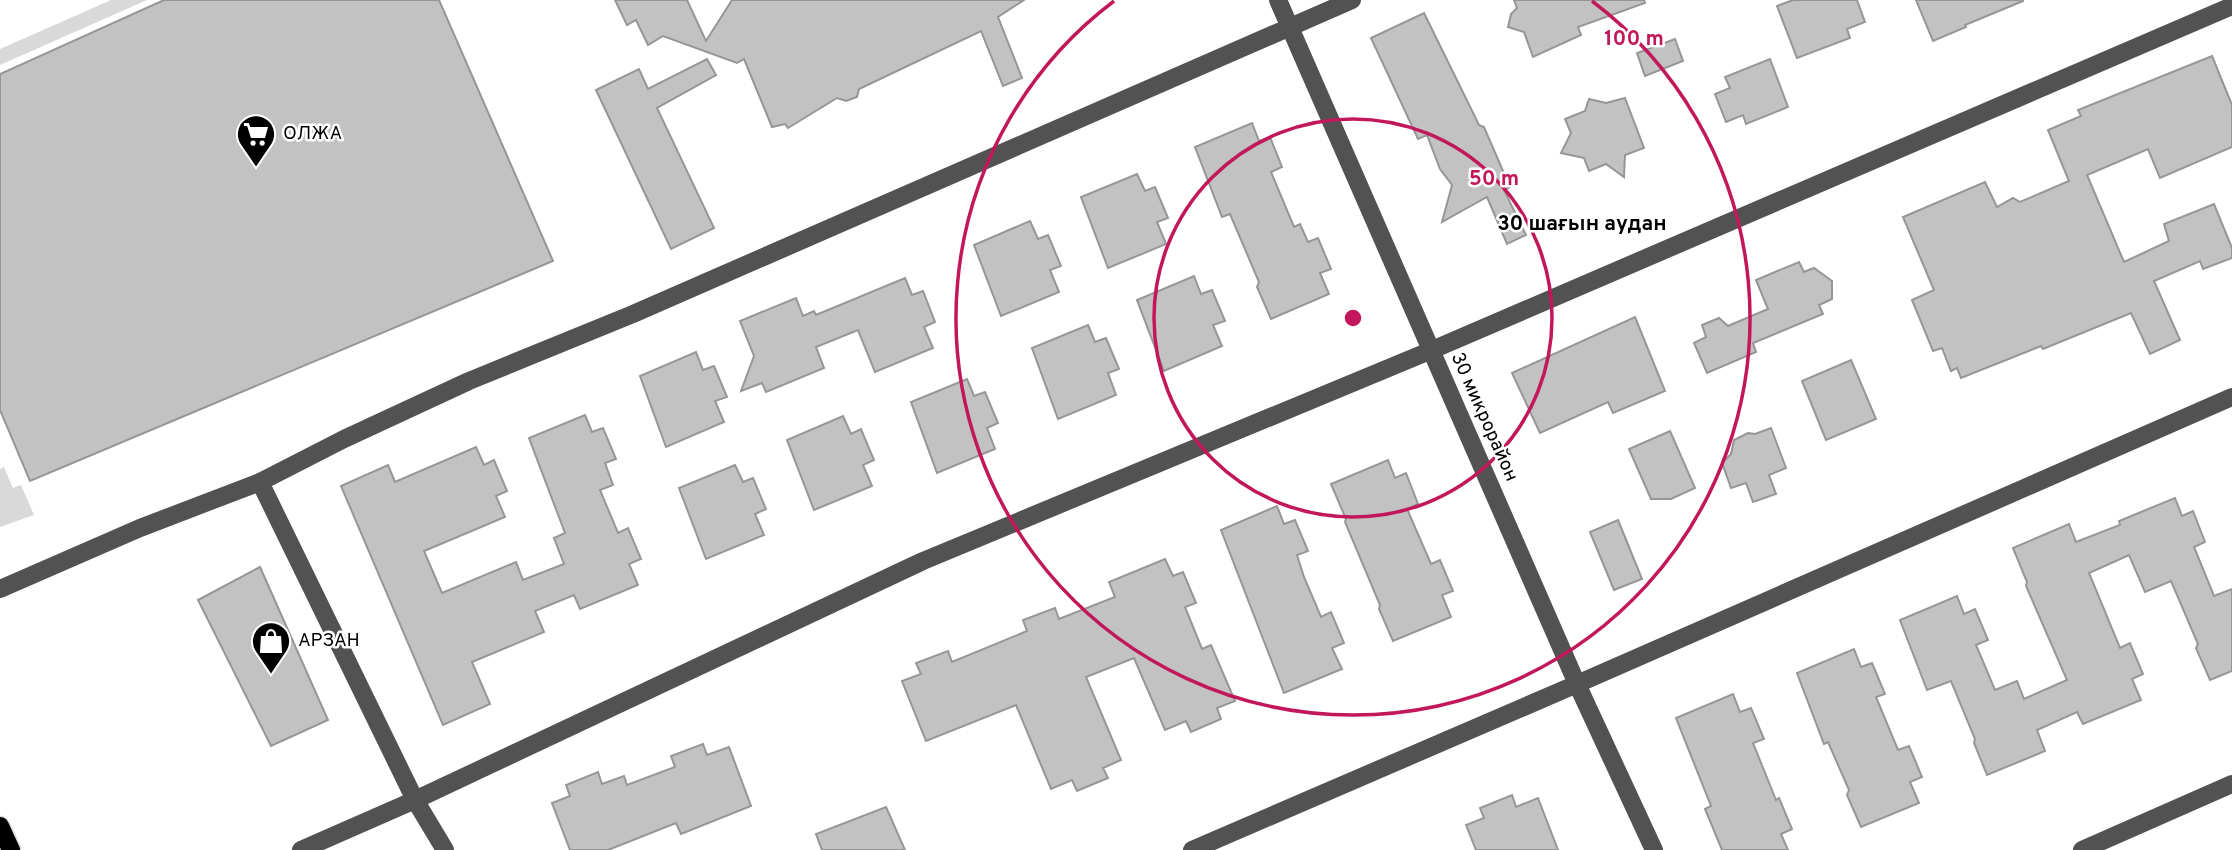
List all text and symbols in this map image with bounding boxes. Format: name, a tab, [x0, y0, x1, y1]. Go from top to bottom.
text: 100 m	[1604, 26, 1664, 53]
supermarket icon: ОЛЖА	[235, 113, 277, 168]
place label: ОЛЖА	[283, 122, 342, 146]
text: 50 m	[1469, 166, 1519, 193]
district label: 30 шағын аудан	[1497, 211, 1667, 238]
centre of rings	[1341, 306, 1365, 330]
street label: 30 микрорайон	[1445, 349, 1523, 485]
shop icon: АРЗАН	[250, 620, 292, 675]
place label: АРЗАН	[298, 629, 360, 653]

